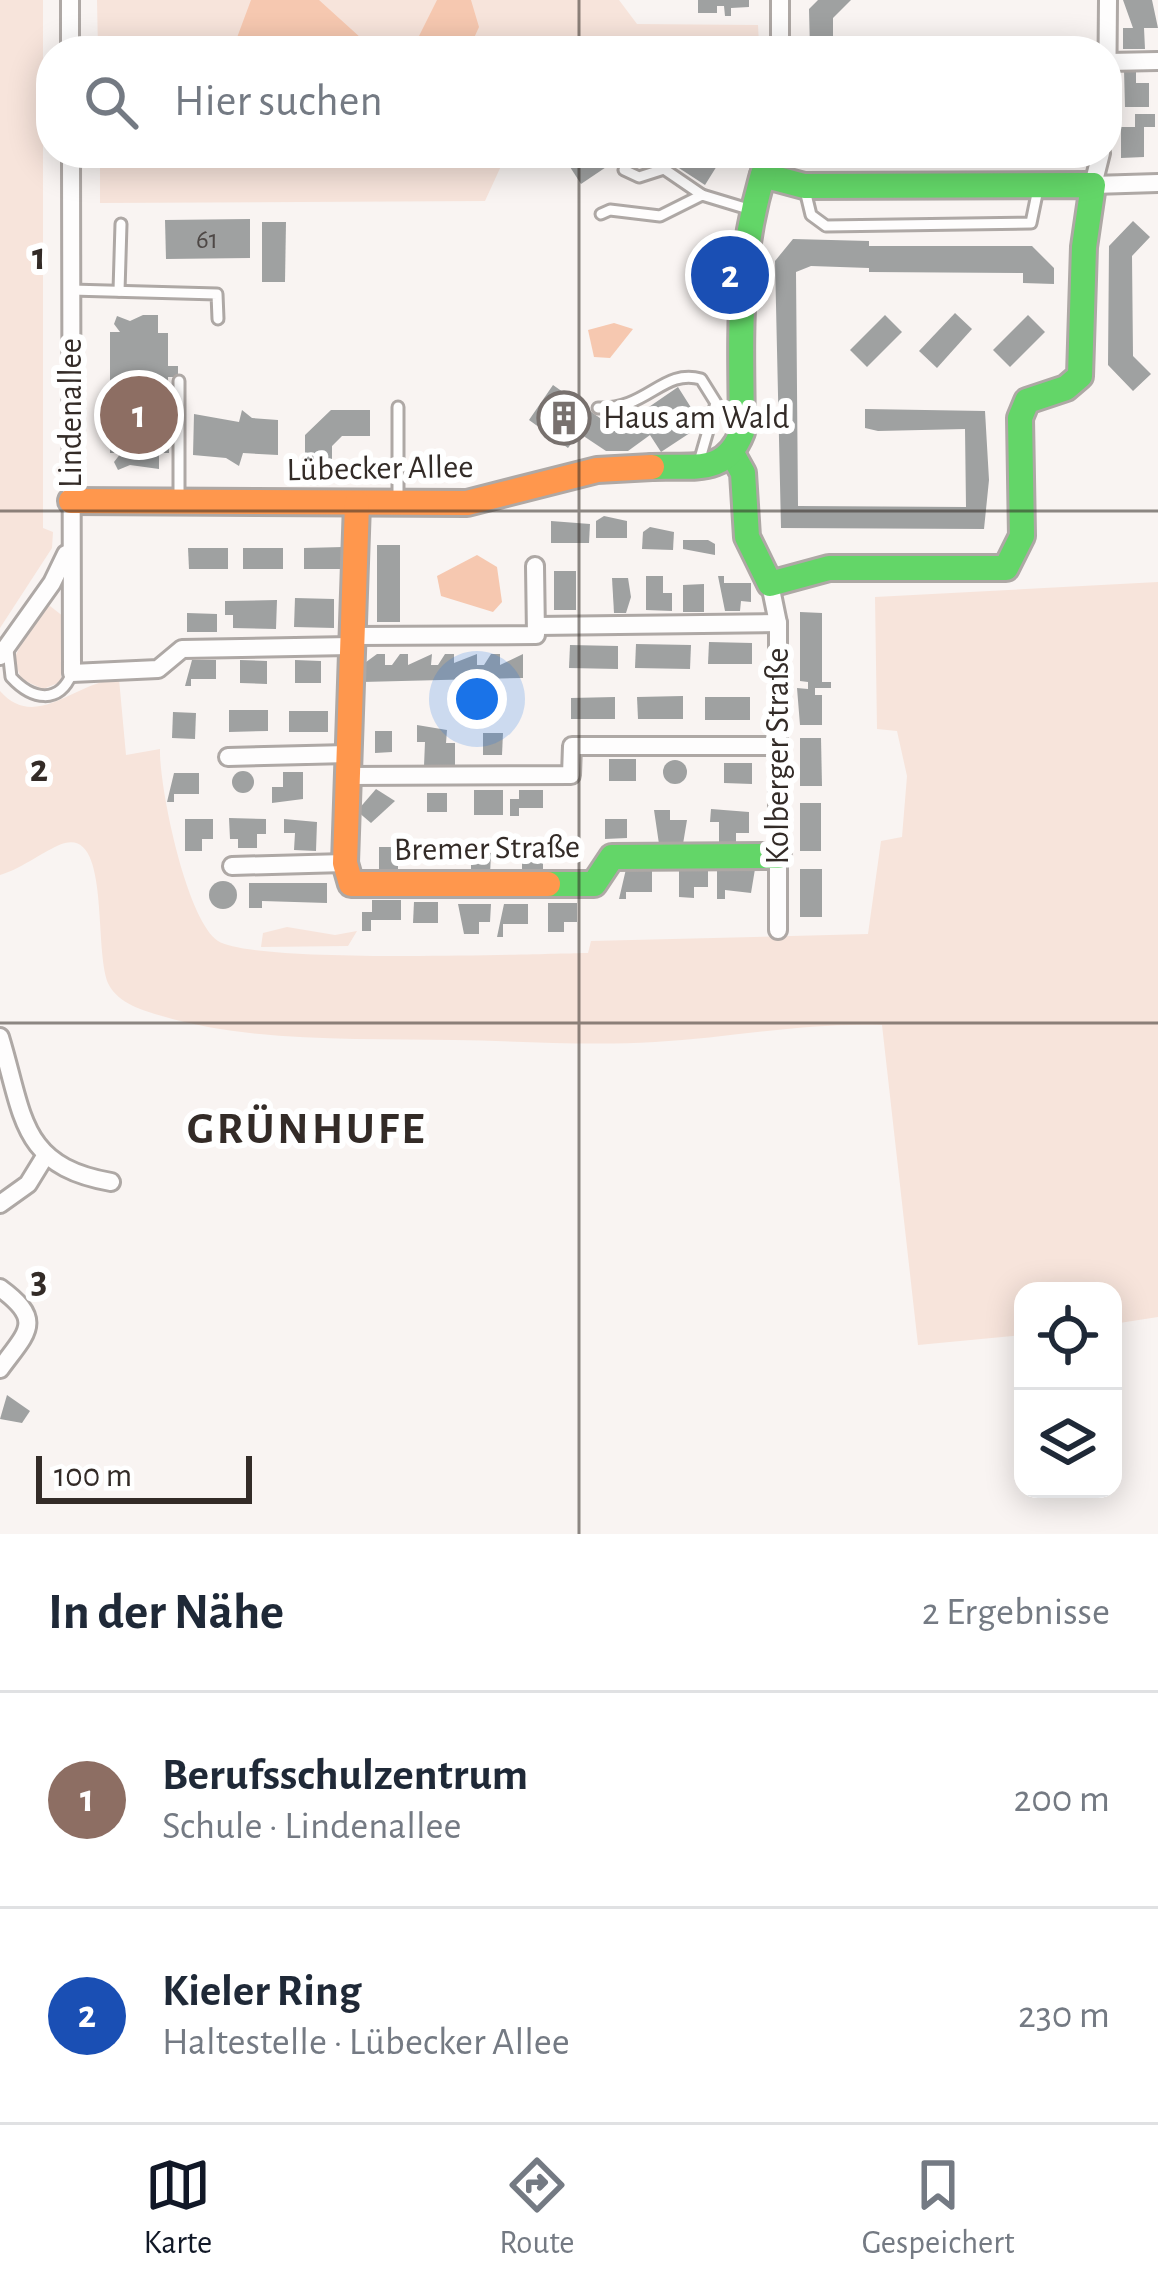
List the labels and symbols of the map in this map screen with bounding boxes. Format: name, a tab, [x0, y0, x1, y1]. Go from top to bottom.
house number: 61	[196, 226, 218, 253]
pin: 2	[691, 230, 769, 320]
text: 1	[32, 238, 46, 277]
street label: Lindenallee	[55, 338, 88, 488]
pin: 1	[100, 370, 178, 460]
building icon: Haus am Wald	[536, 390, 592, 446]
place label: Haus am Wald	[603, 402, 790, 435]
street label: Lübecker Allee	[286, 451, 474, 487]
street label: Kolberger Straße	[762, 647, 795, 865]
your location	[447, 669, 507, 729]
text: 2	[30, 750, 48, 789]
street label: Bremer Straße	[394, 831, 580, 867]
district label: GRÜNHUFE	[187, 1104, 427, 1152]
text: 3	[31, 1261, 47, 1300]
scale bar	[36, 1450, 252, 1503]

